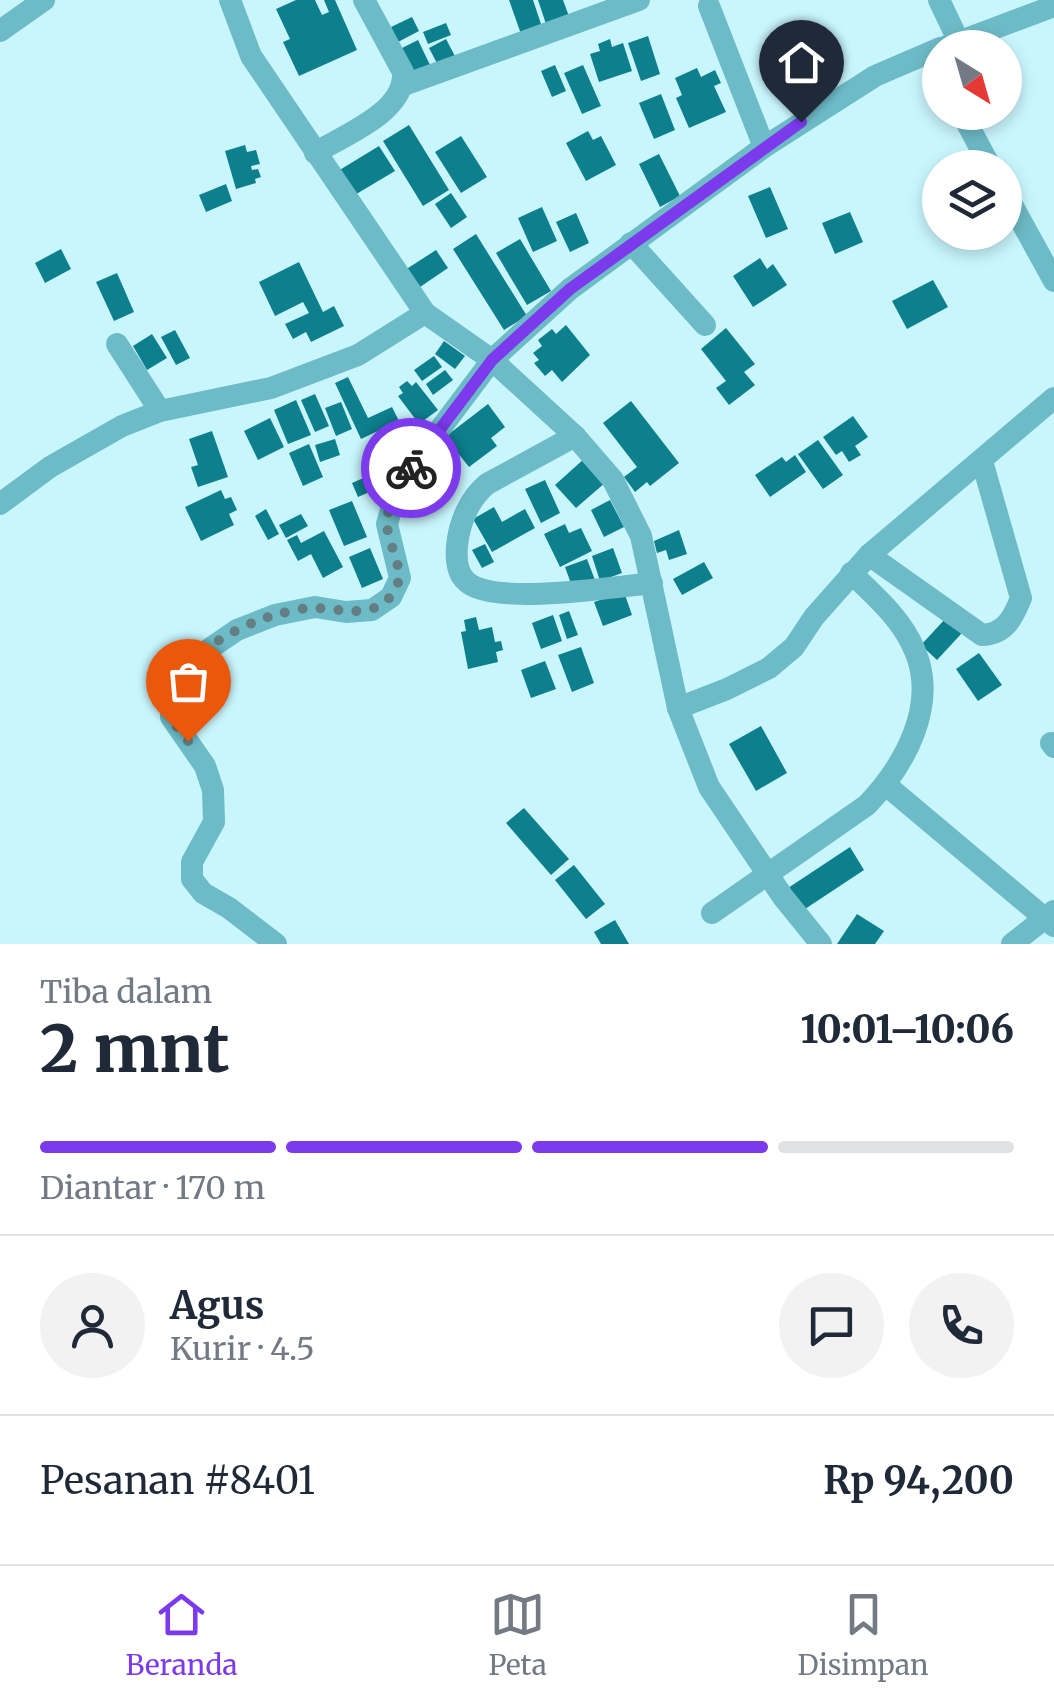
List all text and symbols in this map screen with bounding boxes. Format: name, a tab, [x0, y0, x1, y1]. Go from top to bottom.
pin	[759, 20, 844, 123]
north arrow	[922, 30, 1022, 130]
map controls	[922, 30, 1022, 250]
icon: home	[774, 35, 829, 90]
button: layers	[922, 150, 1022, 250]
courier	[361, 418, 461, 518]
icon: bike	[384, 441, 439, 496]
pin	[146, 639, 231, 742]
icon: bag	[161, 654, 216, 709]
text: Tiba dalam	[40, 972, 212, 1012]
text: 10:01–10:06	[800, 1006, 1014, 1053]
text: 2 mnt	[40, 1008, 230, 1090]
text: Diantar · 170 m	[40, 1168, 265, 1208]
button: person	[40, 1273, 145, 1378]
button: chat	[779, 1273, 884, 1378]
button: phone	[909, 1273, 1014, 1378]
text: Agus	[170, 1282, 264, 1329]
text: Kurir · 4.5	[170, 1329, 315, 1369]
text: Pesanan #8401	[40, 1457, 315, 1504]
text: Rp 94,200	[823, 1457, 1014, 1504]
tab: Beranda	[125, 1587, 238, 1683]
tab: Peta	[488, 1587, 547, 1683]
tab: Disimpan	[798, 1587, 929, 1683]

